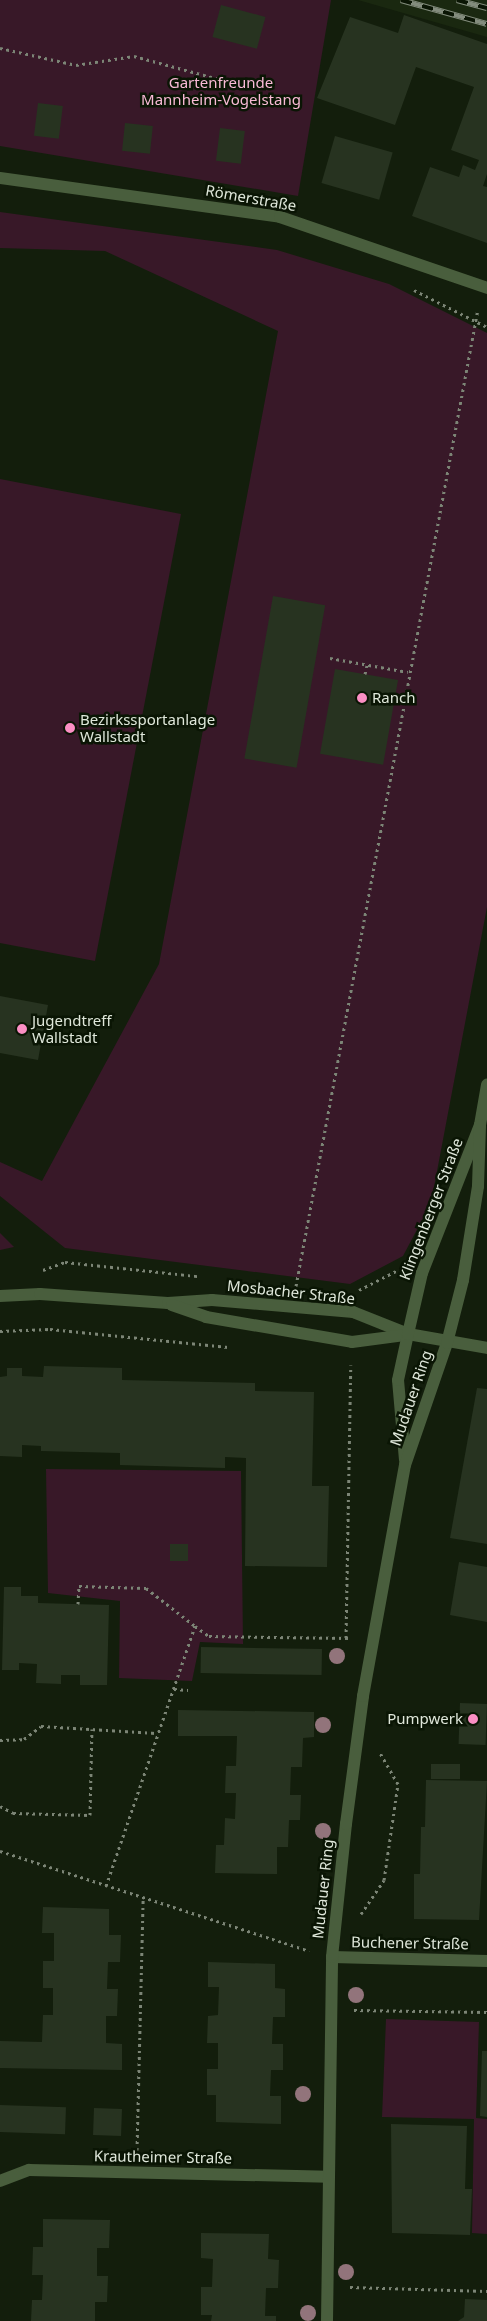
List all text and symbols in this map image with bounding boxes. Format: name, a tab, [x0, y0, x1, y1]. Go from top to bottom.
park label: Gartenfreunde Mannheim-Vogelstang	[141, 73, 301, 108]
street label: Römerstraße	[204, 181, 298, 215]
place label: Ranch	[372, 689, 415, 707]
marker: Ranch	[356, 692, 368, 704]
place label: Bezirkssportanlage Wallstadt	[80, 710, 215, 745]
marker: Bezirkssportanlage Wallstadt	[64, 722, 76, 734]
place label: Jugendtreff Wallstadt	[32, 1011, 112, 1046]
marker: Jugendtreff Wallstadt	[16, 1023, 28, 1035]
street label: Klingenberger Straße	[396, 1135, 466, 1283]
street label: Mosbacher Straße	[226, 1276, 356, 1308]
street label: Mudauer Ring	[386, 1348, 436, 1448]
place label: Pumpwerk	[387, 1710, 463, 1728]
marker: Pumpwerk	[467, 1713, 479, 1725]
street label: Mudauer Ring	[309, 1838, 337, 1940]
street label: Buchener Straße	[351, 1933, 469, 1953]
street label: Krautheimer Straße	[94, 2147, 232, 2167]

